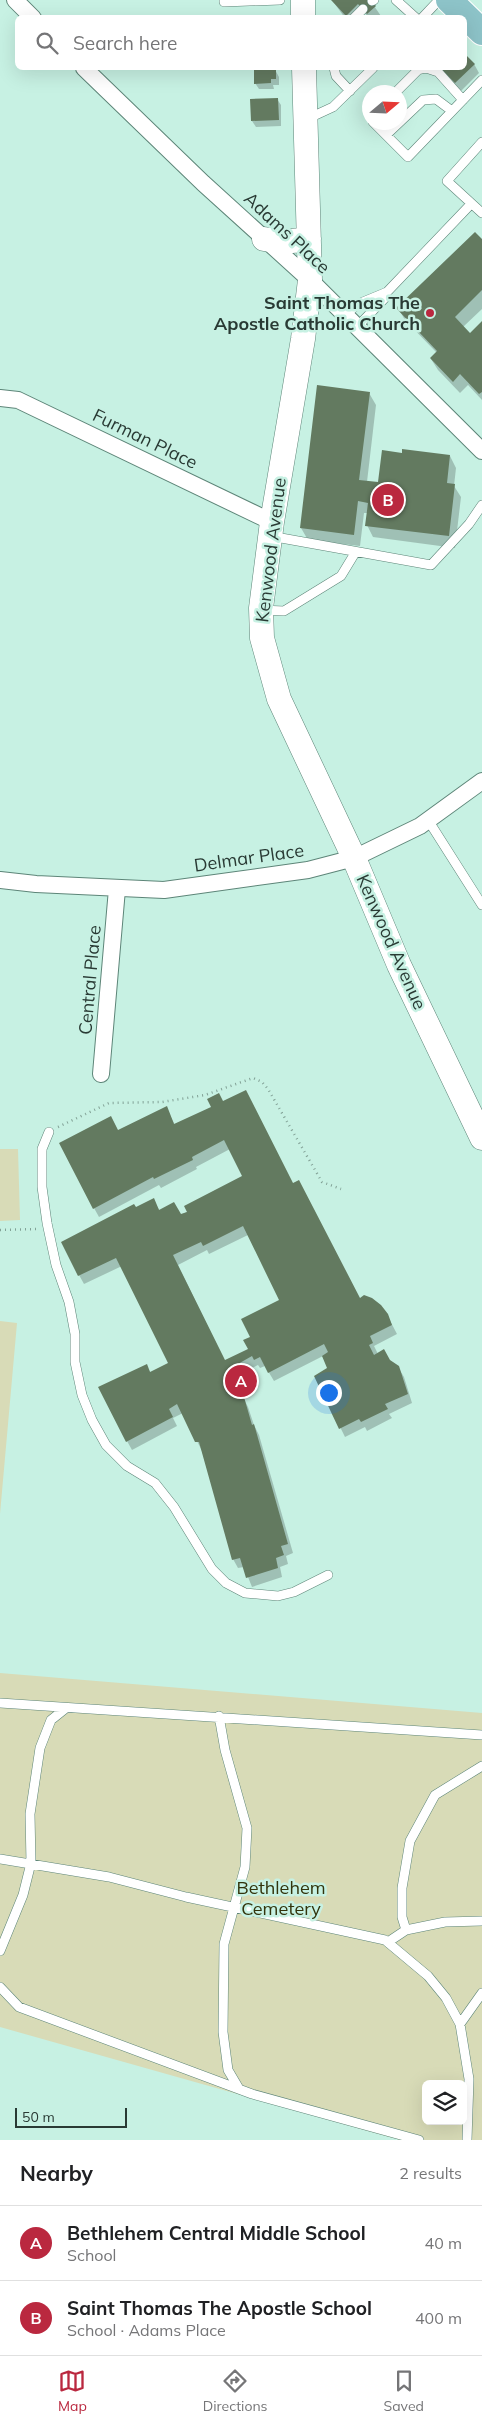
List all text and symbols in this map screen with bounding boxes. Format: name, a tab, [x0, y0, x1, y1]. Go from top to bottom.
search box	[15, 15, 467, 70]
icon: search	[33, 29, 61, 57]
text: Search here	[73, 31, 177, 55]
north arrow	[362, 85, 407, 130]
street label: Adams Place	[239, 187, 335, 278]
place label: Saint Thomas The Apostle Catholic Church	[214, 291, 420, 335]
marker: Saint Thomas The Apostle Catholic Church	[424, 307, 436, 319]
street label: Furman Place	[89, 403, 201, 474]
street label: Kenwood Avenue	[250, 476, 291, 624]
pin: B	[372, 481, 404, 519]
street label: Delmar Place	[193, 838, 305, 877]
street label: Kenwood Avenue	[351, 871, 432, 1013]
street label: Central Place	[73, 924, 106, 1036]
pin: A	[225, 1362, 257, 1400]
your location	[316, 1380, 342, 1406]
park label: Bethlehem Cemetery	[236, 1876, 326, 1920]
map controls	[422, 2080, 467, 2125]
button: layers	[422, 2080, 467, 2125]
scale bar	[15, 2105, 128, 2128]
text: 50 m	[22, 2108, 55, 2126]
text: Nearby	[20, 2160, 93, 2186]
text: 2 results	[399, 2163, 462, 2183]
text: Bethlehem Central Middle School	[67, 2221, 366, 2245]
text: A	[30, 2233, 42, 2253]
text: 40 m	[425, 2233, 462, 2253]
text: School	[67, 2245, 116, 2265]
text: Saint Thomas The Apostle School	[67, 2296, 372, 2320]
text: B	[30, 2308, 42, 2328]
text: 400 m	[415, 2308, 462, 2328]
text: School · Adams Place	[67, 2320, 226, 2340]
tab: Map	[58, 2367, 87, 2415]
tab: Directions	[203, 2367, 268, 2415]
tab: Saved	[384, 2367, 424, 2415]

